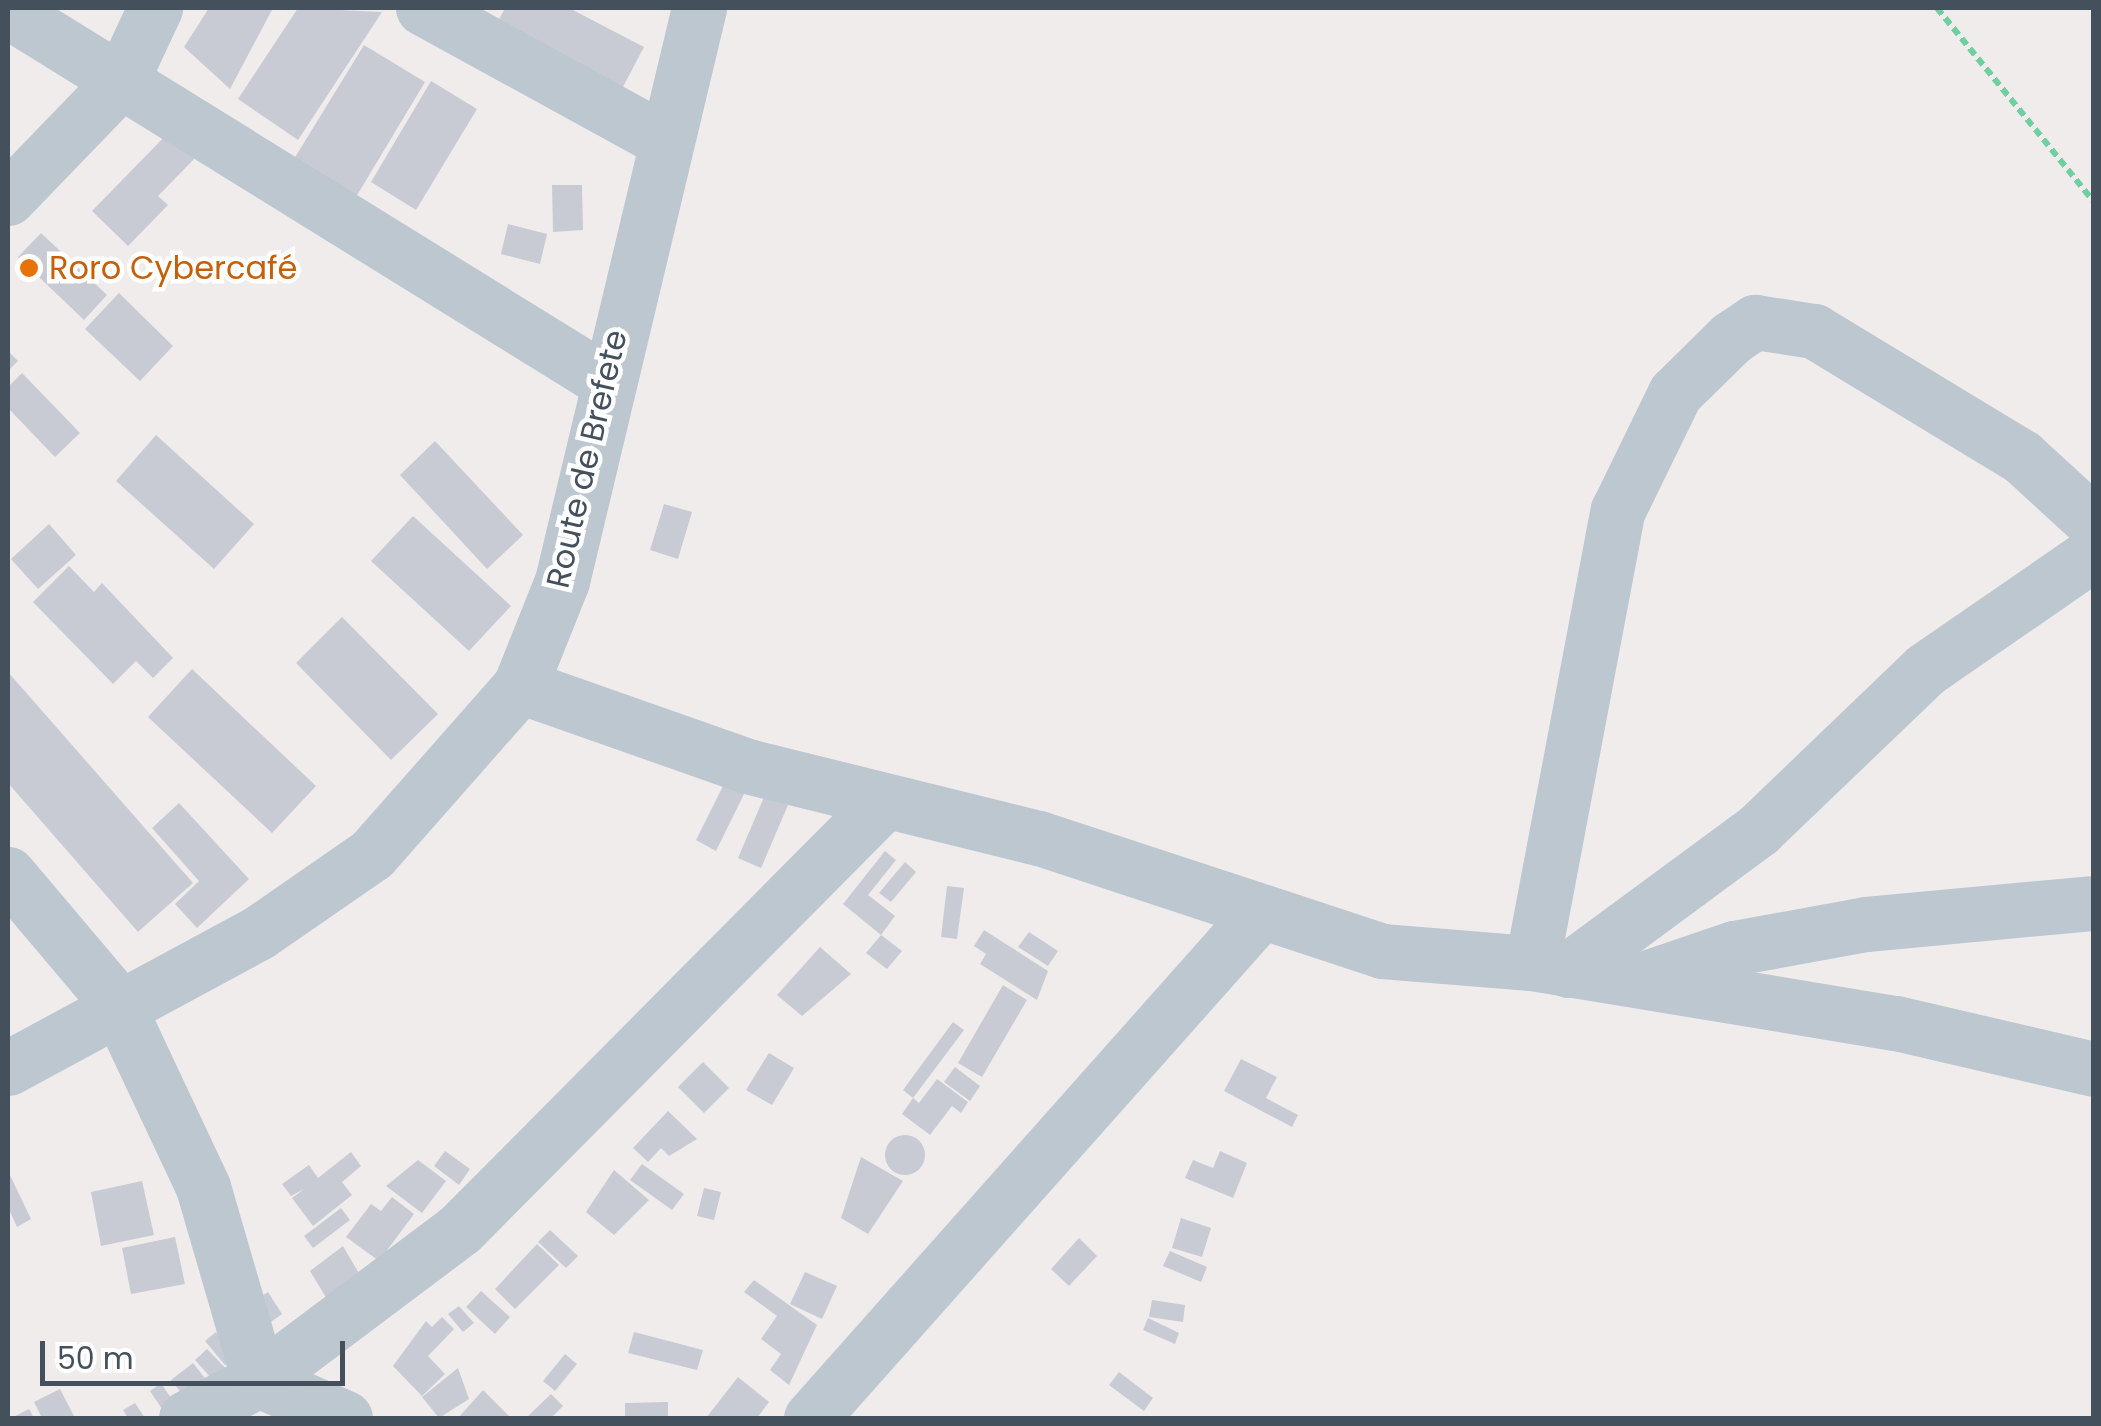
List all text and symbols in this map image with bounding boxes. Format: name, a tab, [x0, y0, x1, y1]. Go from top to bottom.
place label: Roro Cybercafé	[49, 249, 297, 287]
marker: Roro Cybercafé	[18, 257, 40, 279]
street label: Route de Brefete	[539, 326, 635, 592]
scale bar	[45, 1321, 350, 1383]
text: 50 m	[57, 1337, 134, 1380]

